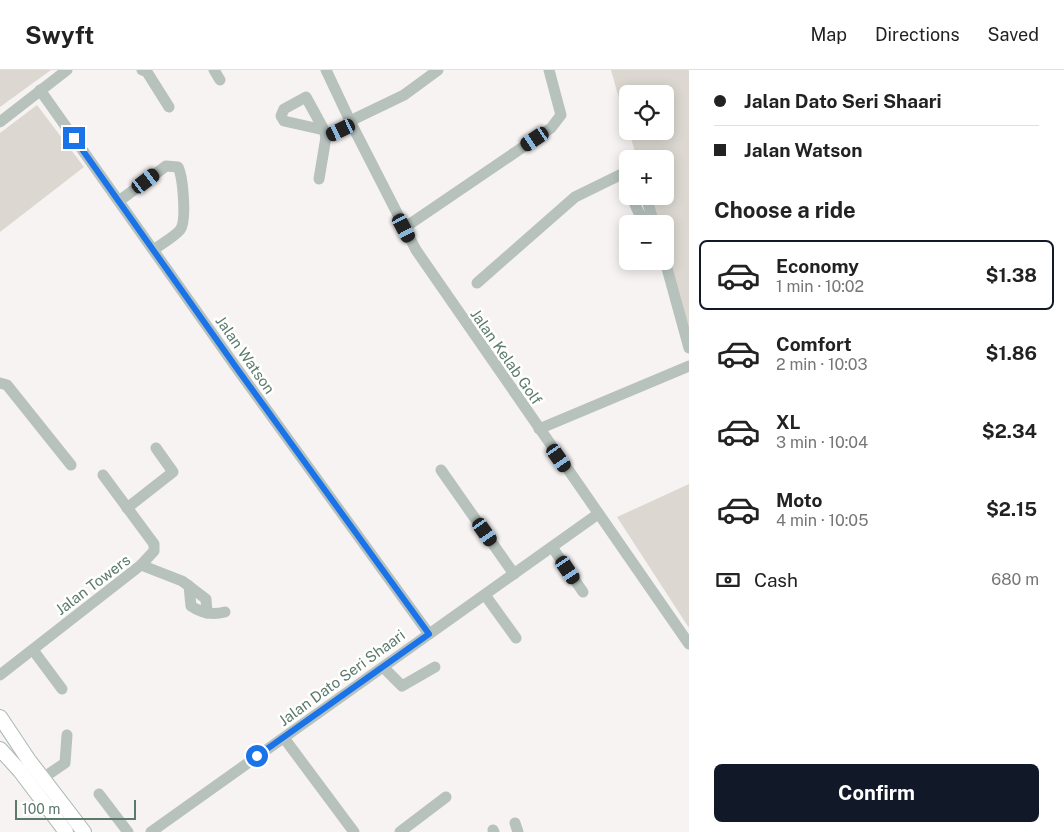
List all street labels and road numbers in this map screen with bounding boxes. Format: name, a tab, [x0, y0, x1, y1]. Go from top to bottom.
street label: Jalan Kelab Golf	[467, 306, 546, 408]
street label: Jalan Watson	[212, 313, 278, 397]
street label: Jalan Towers	[52, 551, 133, 618]
street label: Jalan Dato Seri Shaari	[275, 626, 408, 729]

